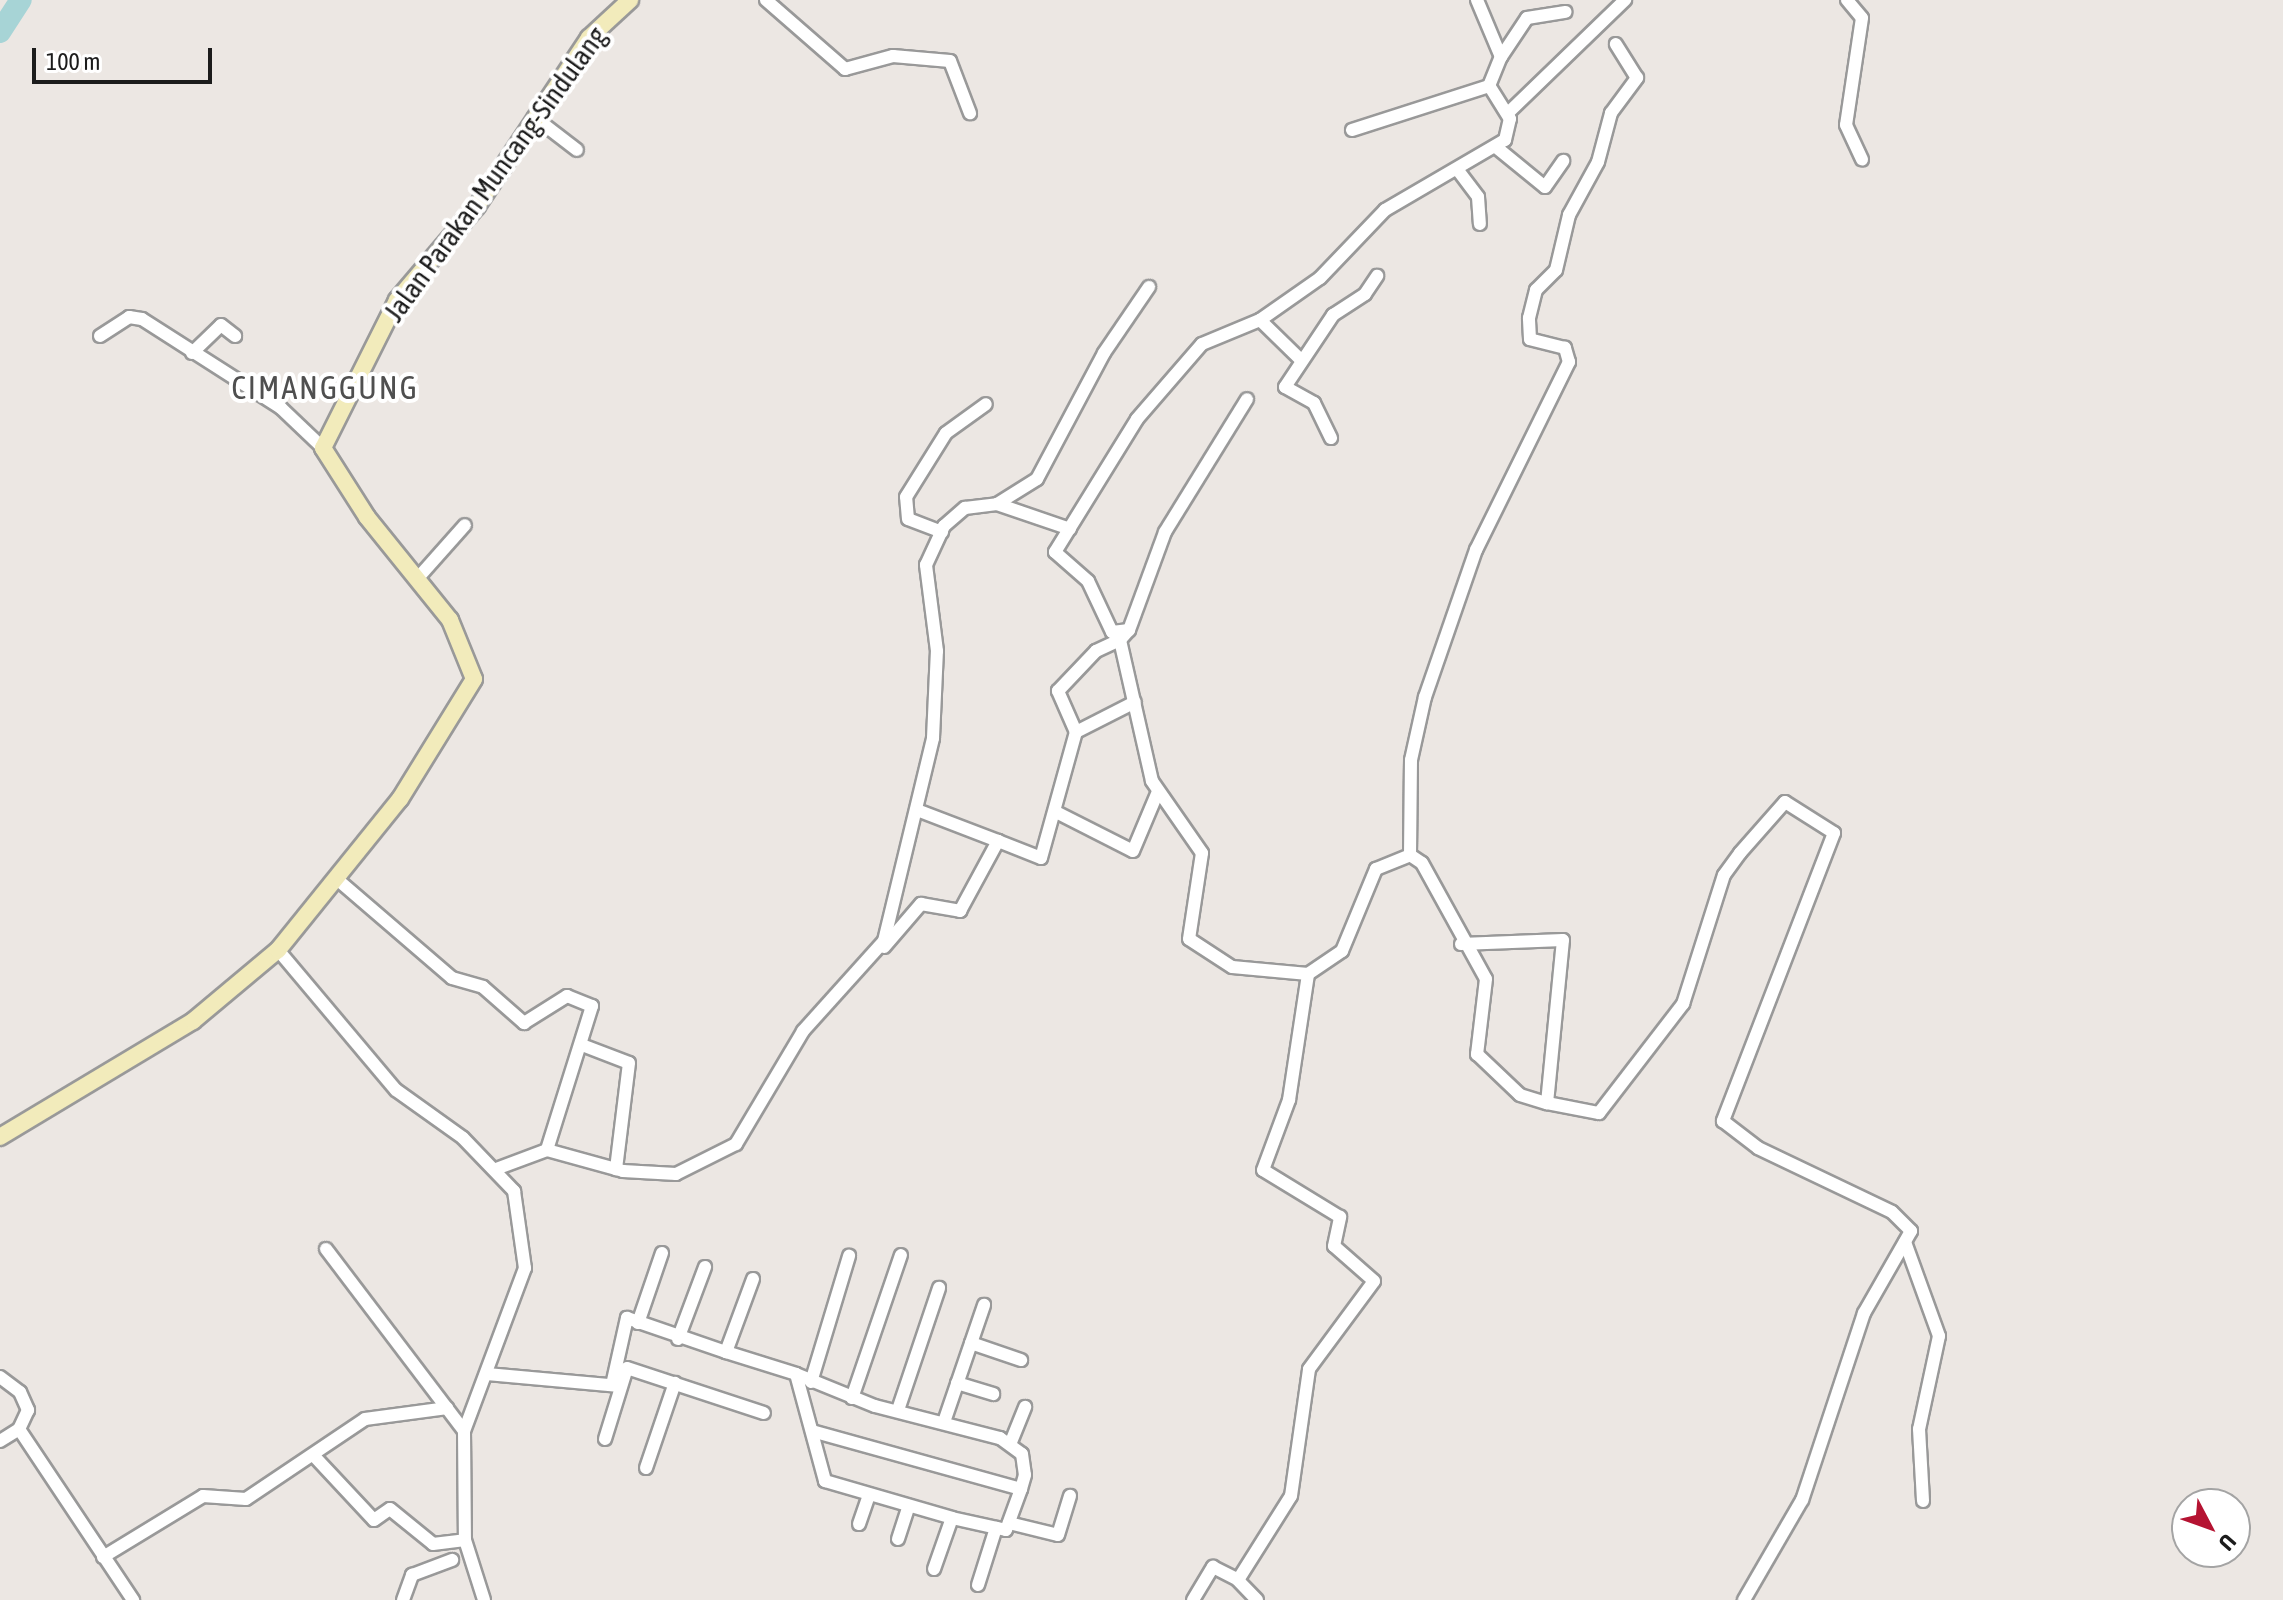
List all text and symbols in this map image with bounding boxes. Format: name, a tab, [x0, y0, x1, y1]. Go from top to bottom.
street label: Jalan Parakan Muncang-Sindulang	[377, 20, 613, 328]
scale bar	[36, 32, 216, 82]
text: 100 m	[46, 48, 100, 75]
district label: CIMANGGUNG	[231, 369, 419, 407]
north arrow	[2171, 1488, 2251, 1568]
text: U	[2214, 1529, 2242, 1556]

